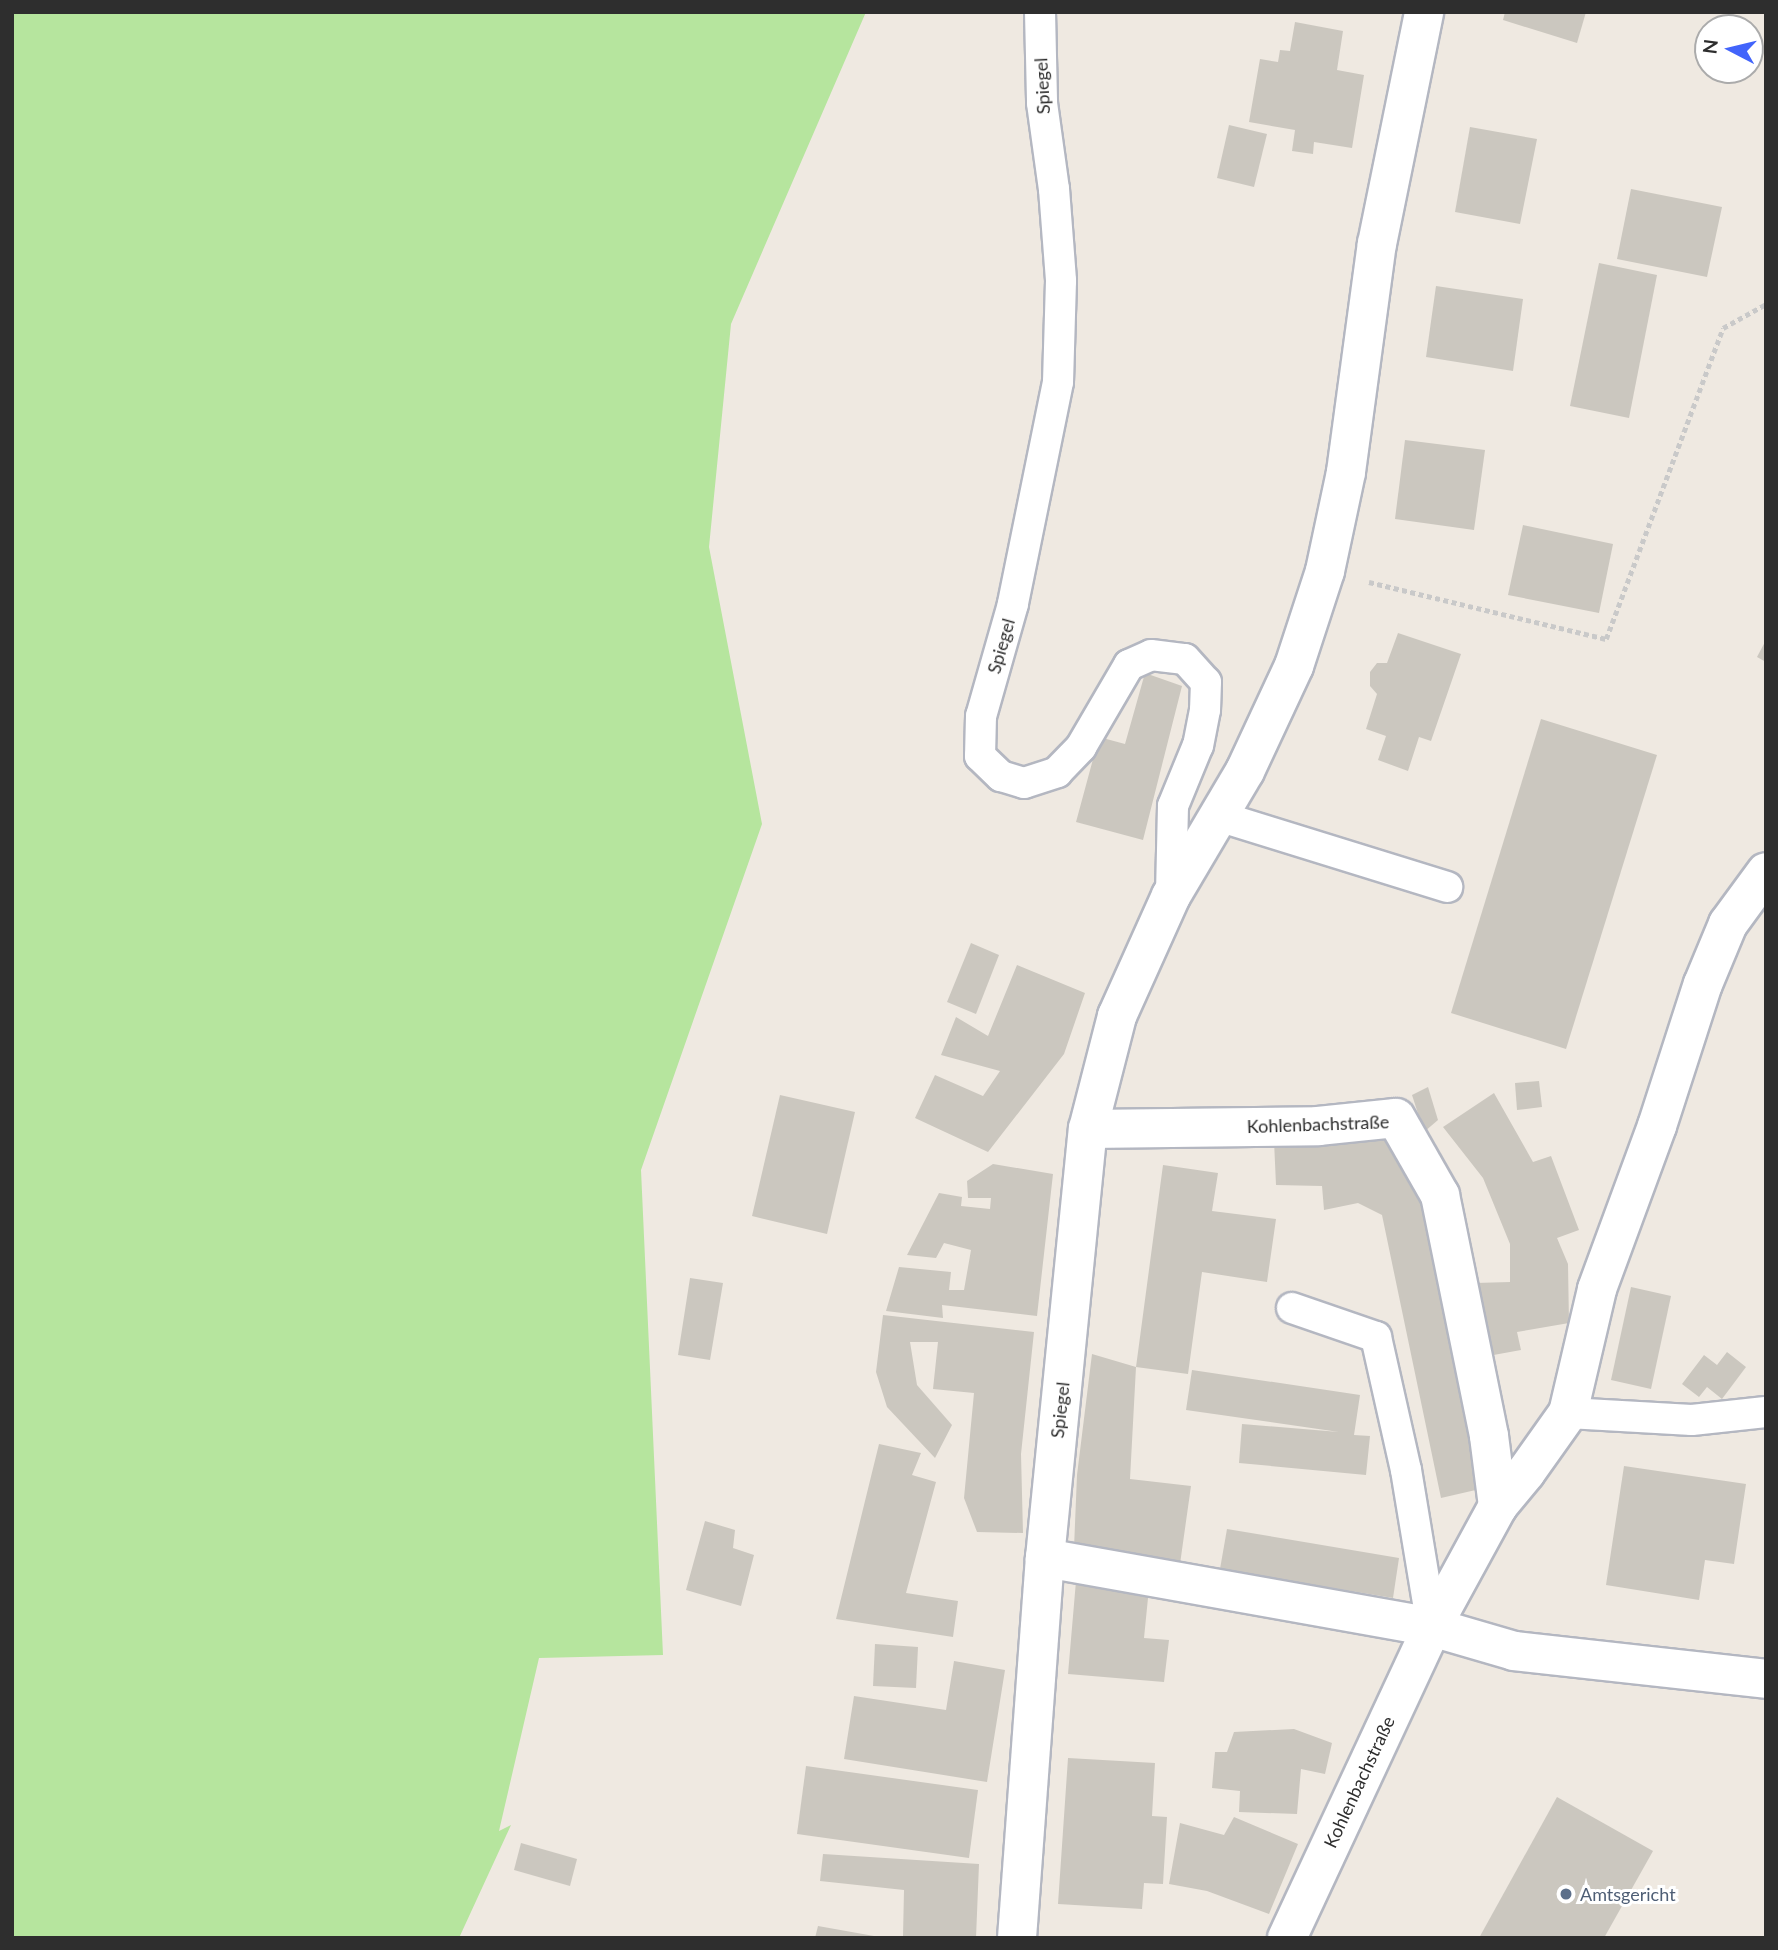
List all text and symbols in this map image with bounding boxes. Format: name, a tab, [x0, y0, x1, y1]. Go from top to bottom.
north arrow	[1694, 14, 1764, 84]
text: N	[1697, 38, 1722, 55]
street label: Spiegel	[1030, 57, 1054, 115]
street label: Spiegel	[983, 616, 1019, 676]
street label: Kohlenbachstraße	[1246, 1111, 1390, 1137]
street label: Spiegel	[1046, 1381, 1074, 1439]
street label: Kohlenbachstraße	[1319, 1713, 1399, 1851]
place label: Amtsgericht	[1580, 1883, 1676, 1905]
marker: Amtsgericht	[1558, 1886, 1574, 1902]

